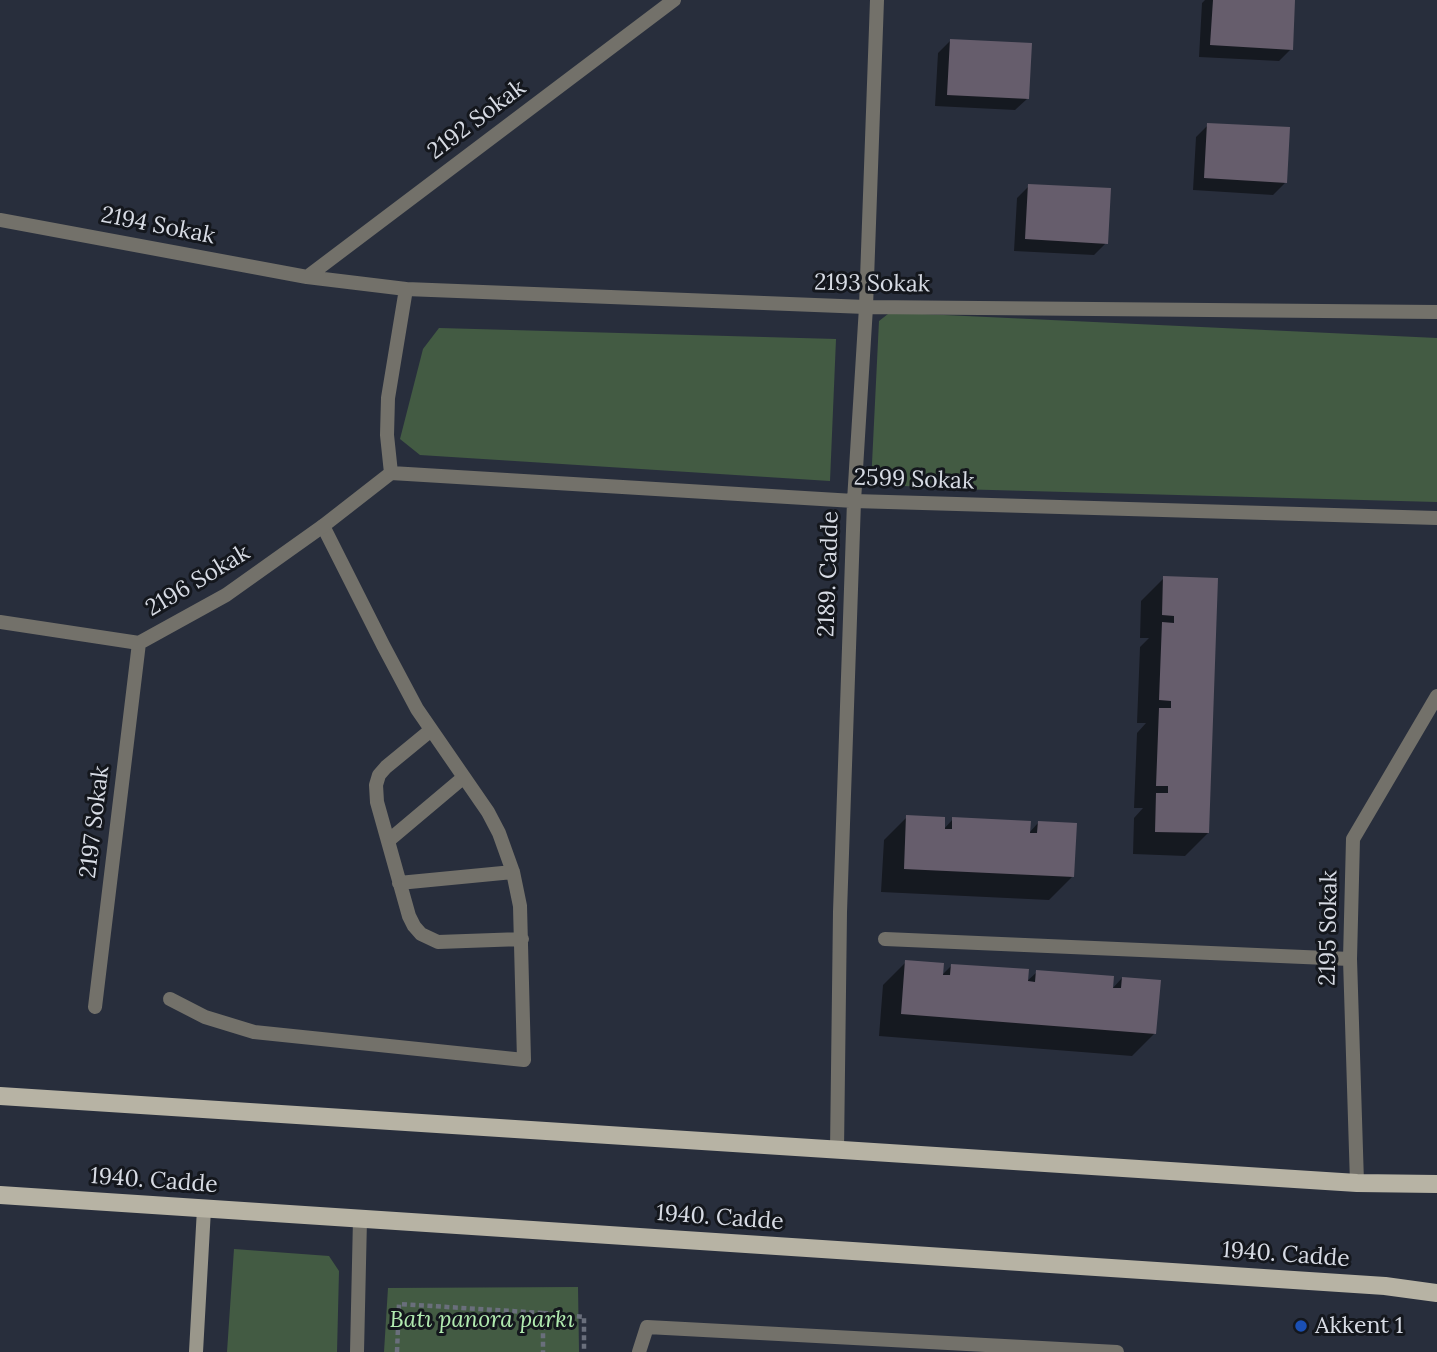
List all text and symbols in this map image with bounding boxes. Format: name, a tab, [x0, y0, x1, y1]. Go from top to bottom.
street label: 2192 Sokak	[423, 74, 531, 166]
street label: 2194 Sokak	[99, 201, 217, 251]
street label: 2193 Sokak	[814, 269, 930, 299]
street label: 2599 Sokak	[853, 464, 975, 496]
street label: 2189. Cadde	[813, 511, 845, 637]
street label: 2196 Sokak	[141, 539, 255, 623]
street label: 2197 Sokak	[74, 764, 116, 880]
street label: 2195 Sokak	[1314, 870, 1344, 986]
street label: 1940. Cadde	[89, 1163, 219, 1199]
street label: 1940. Cadde	[655, 1200, 785, 1236]
street label: 1940. Cadde	[1221, 1237, 1351, 1273]
park label: Batı panora parkı	[390, 1306, 574, 1334]
place label: Akkent 1	[1315, 1312, 1403, 1340]
marker: Akkent 1	[1293, 1318, 1309, 1334]

